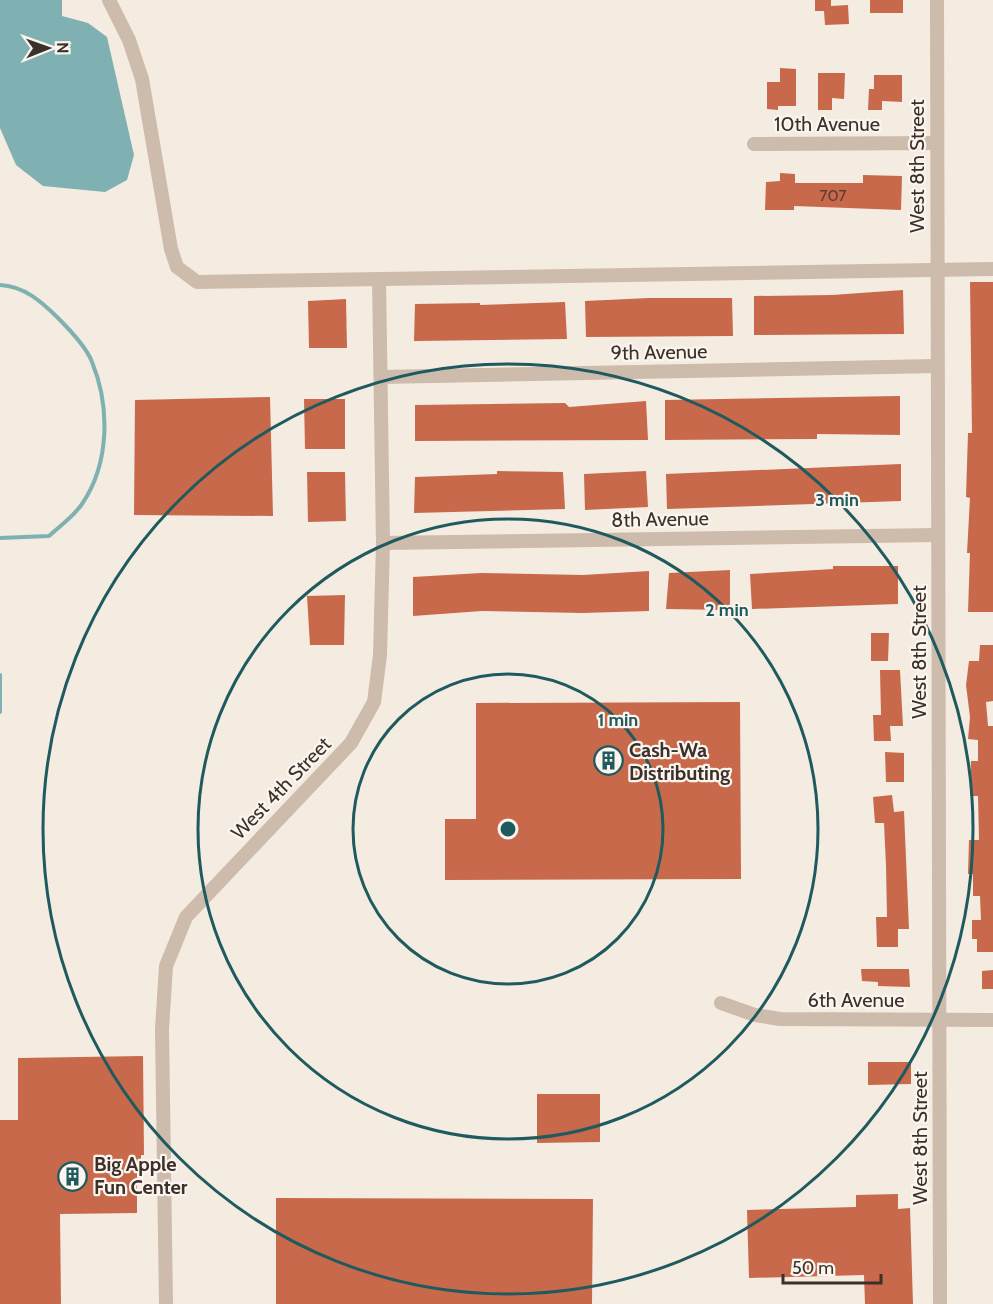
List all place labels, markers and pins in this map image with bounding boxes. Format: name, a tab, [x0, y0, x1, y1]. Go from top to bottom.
place label: Cash-Wa Distributing	[629, 738, 730, 785]
building icon: Cash-Wa Distributing	[592, 745, 624, 777]
centre of rings	[498, 819, 518, 839]
place label: Big Apple Fun Center	[94, 1152, 188, 1199]
building icon: Big Apple Fun Center	[57, 1160, 89, 1192]

